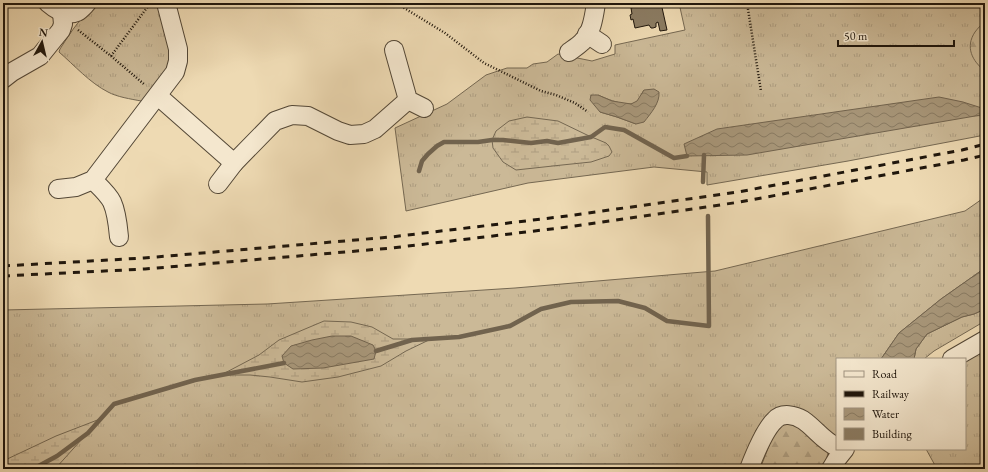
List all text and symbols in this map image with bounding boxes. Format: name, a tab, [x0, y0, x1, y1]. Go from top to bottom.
north arrow	[22, 22, 62, 62]
scale bar	[838, 22, 954, 48]
text: N	[38, 25, 49, 40]
text: 50 m	[844, 28, 868, 44]
legend	[836, 358, 966, 450]
text: Road	[872, 366, 898, 382]
text: Railway	[872, 386, 910, 402]
text: Water	[872, 406, 899, 422]
text: Building	[872, 426, 913, 442]

